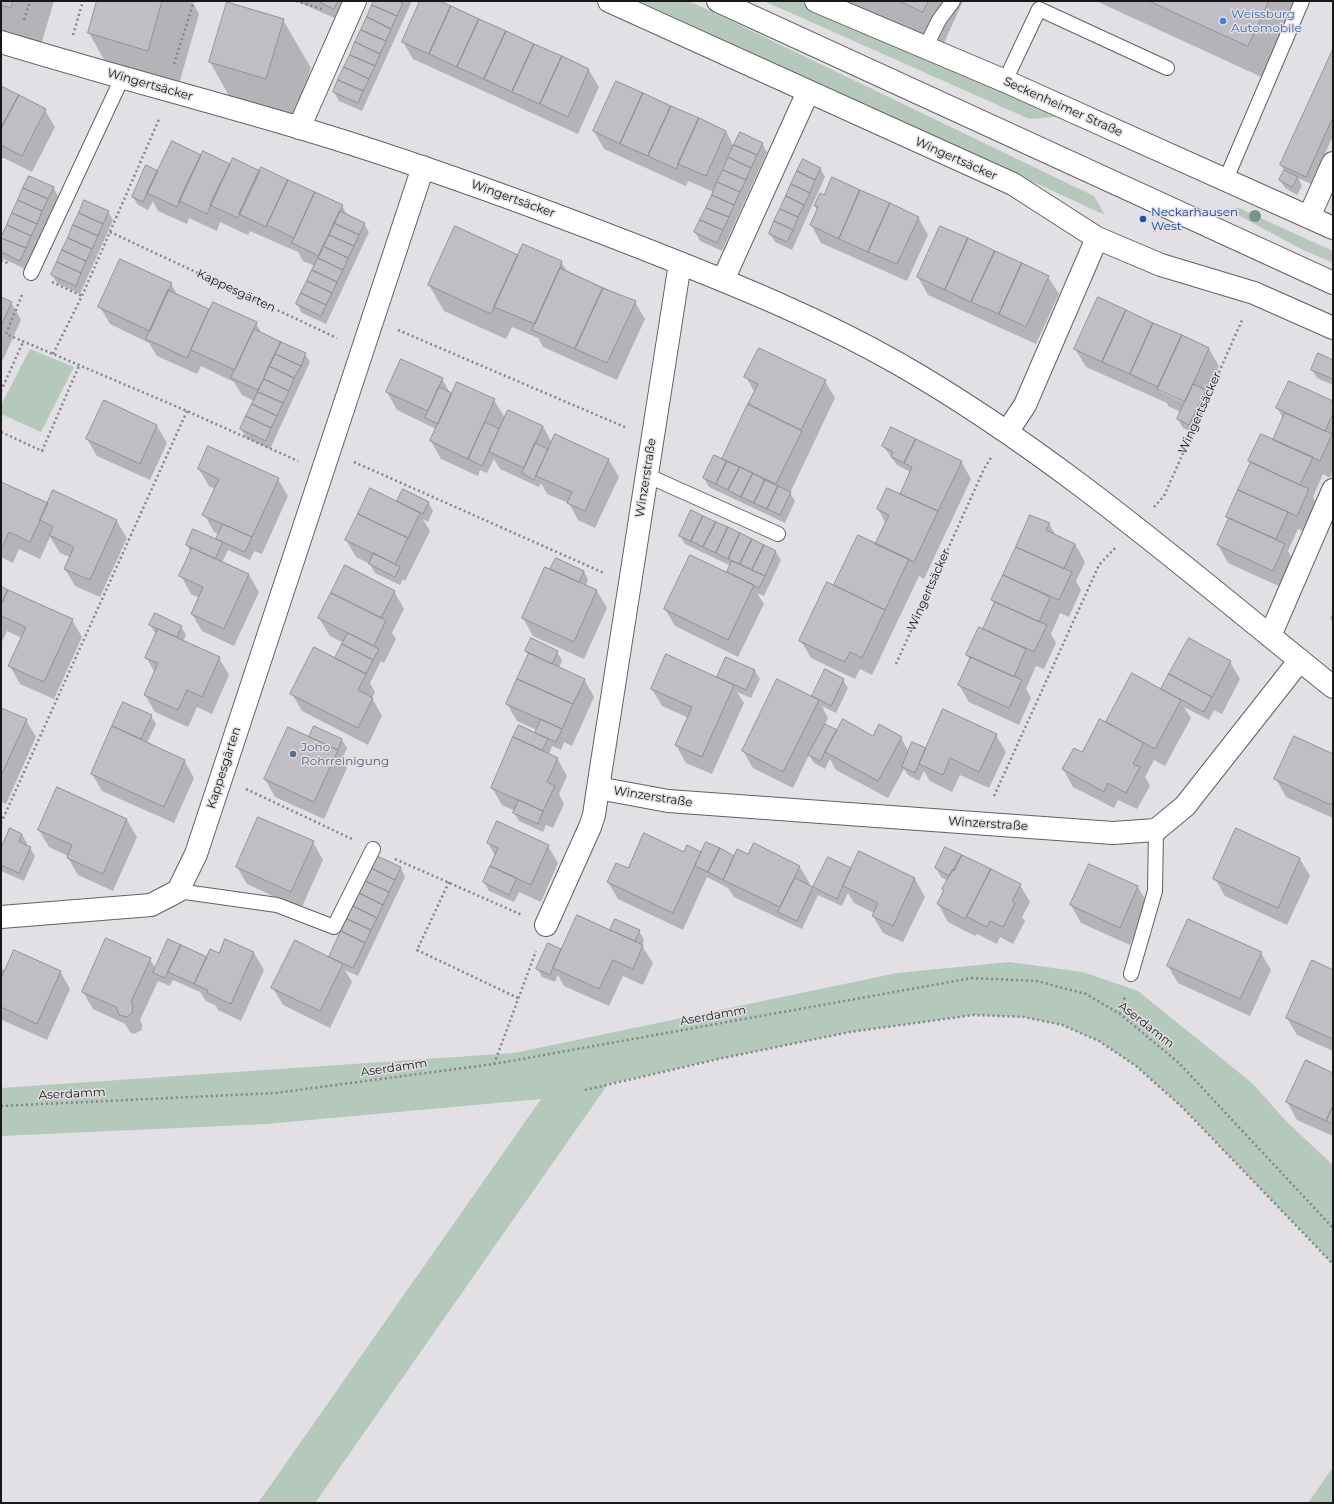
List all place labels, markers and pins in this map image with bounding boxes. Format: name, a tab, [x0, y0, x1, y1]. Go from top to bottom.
place label: Weissburg Automobile	[1231, 7, 1302, 35]
marker: Weissburg Automobile	[1218, 16, 1228, 26]
place label: Neckarhausen West	[1151, 205, 1238, 233]
marker: Neckarhausen West	[1138, 214, 1148, 224]
place label: Joho Rohrreinigung	[301, 740, 389, 768]
marker: Joho Rohrreinigung	[288, 749, 298, 759]

